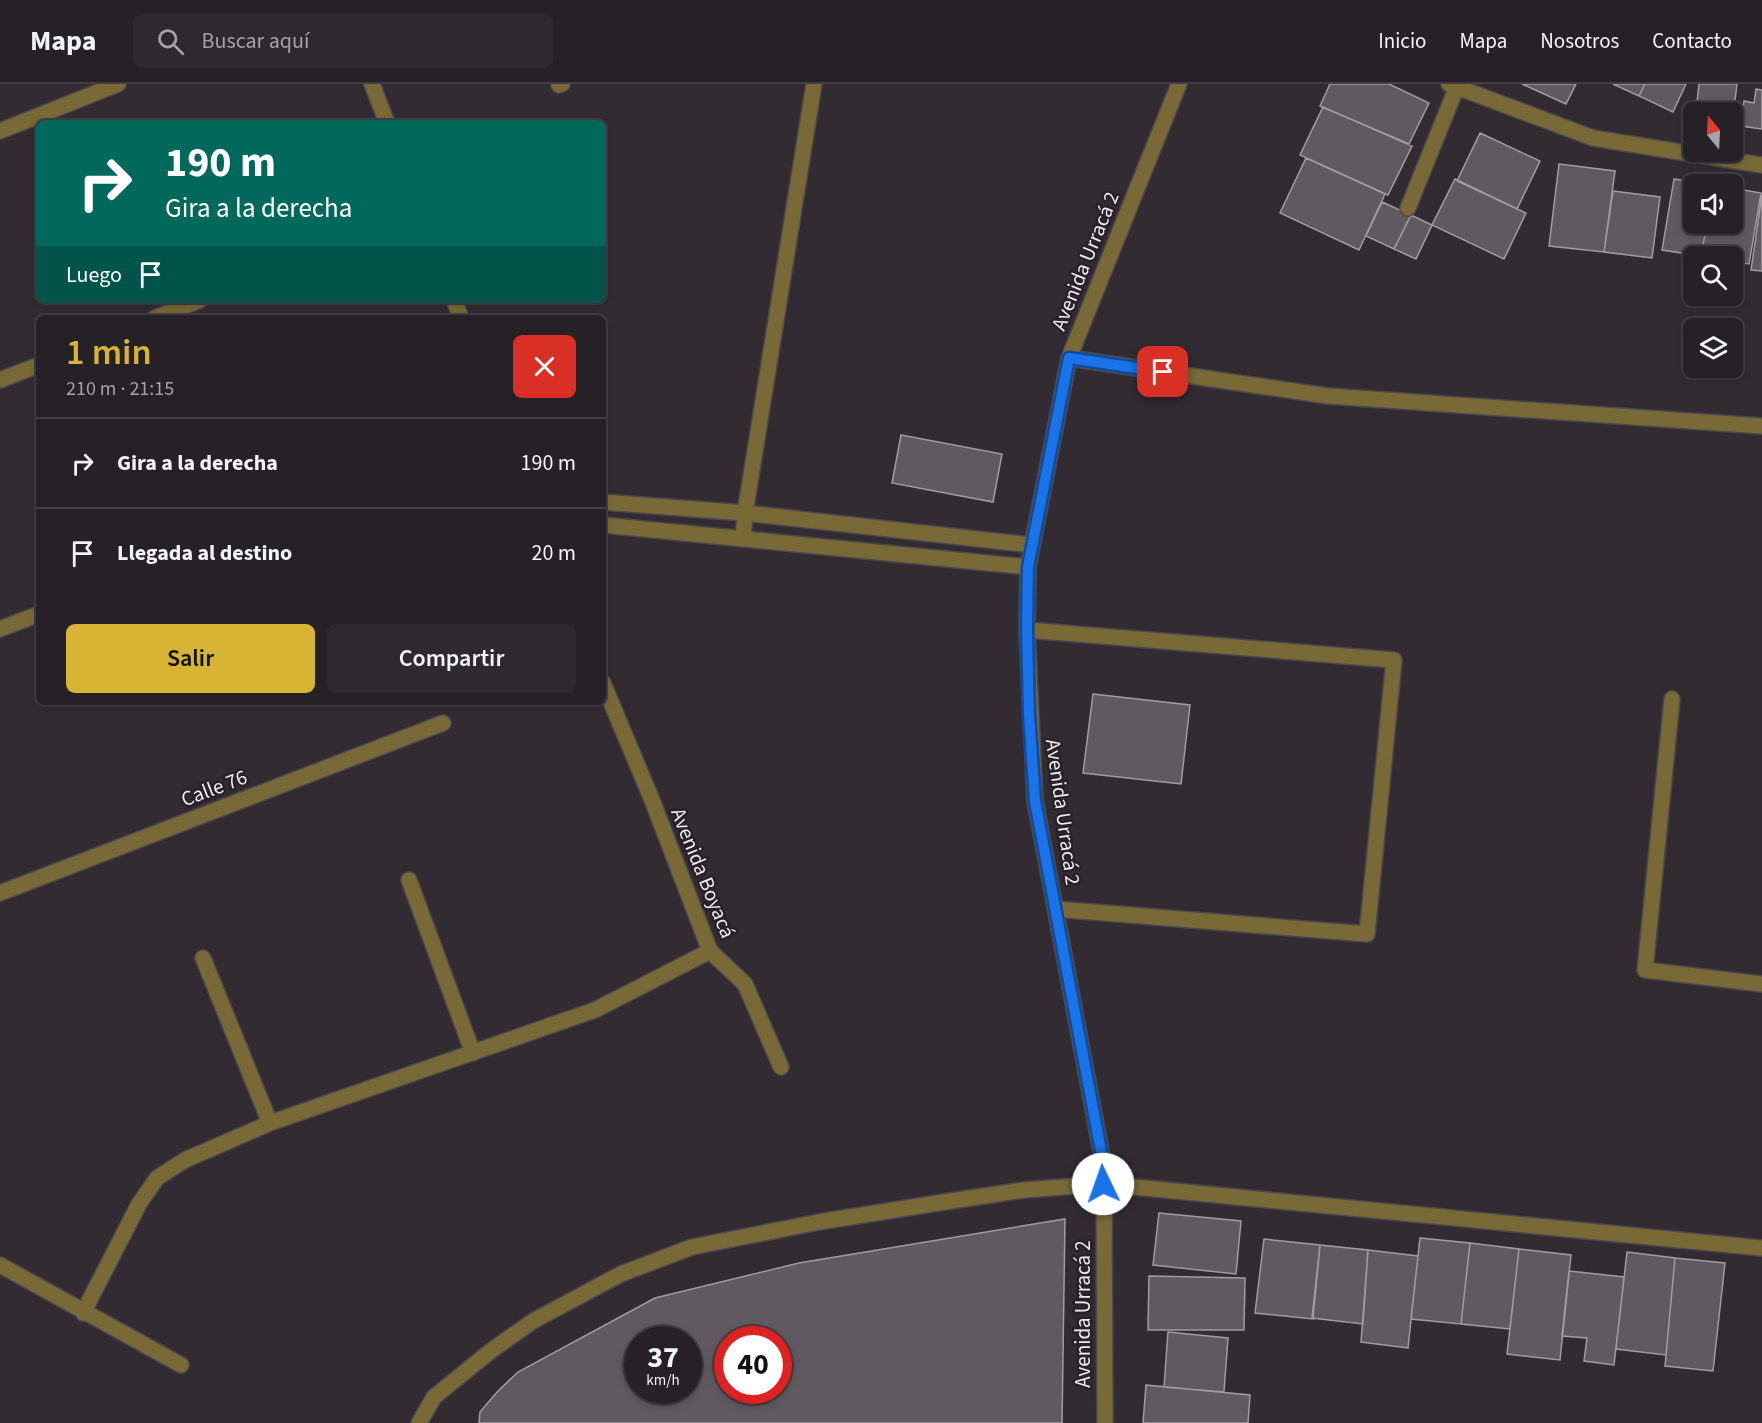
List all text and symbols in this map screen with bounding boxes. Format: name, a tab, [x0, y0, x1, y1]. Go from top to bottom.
search box	[133, 14, 553, 68]
text: Mapa	[30, 21, 97, 61]
icon: search	[154, 25, 187, 58]
text: Buscar aquí	[202, 25, 309, 57]
text: Inicio	[1378, 26, 1426, 56]
text: Mapa	[1459, 26, 1507, 56]
text: Nosotros	[1540, 26, 1619, 56]
text: Contacto	[1652, 26, 1732, 56]
north arrow	[1683, 102, 1743, 162]
map controls	[1683, 102, 1743, 378]
text: 190 m	[165, 133, 276, 193]
icon: right	[66, 144, 144, 222]
button: sound	[1683, 174, 1743, 234]
street label: Avenida Urracá 2	[1044, 187, 1126, 335]
text: Gira a la derecha	[165, 189, 352, 228]
button: search	[1683, 246, 1743, 306]
icon: arrive	[134, 258, 167, 291]
text: Luego	[66, 259, 122, 291]
button: layers	[1683, 318, 1743, 378]
text: 1 min	[66, 327, 152, 378]
button: close	[513, 335, 576, 398]
pin	[1137, 346, 1188, 397]
icon: arrive	[1146, 355, 1179, 388]
text: 210 m · 21:15	[66, 375, 174, 403]
icon: right	[66, 447, 99, 480]
text: Gira a la derecha	[117, 447, 278, 479]
text: 190 m	[521, 447, 576, 479]
icon: arrive	[66, 537, 99, 570]
text: Llegada al destino	[117, 537, 292, 569]
text: 20 m	[531, 537, 576, 569]
button: Salir	[66, 624, 315, 693]
button: Compartir	[327, 624, 576, 693]
street label: Avenida Urracá 2	[1038, 737, 1088, 887]
street label: Calle 76	[177, 762, 251, 814]
street label: Avenida Boyacá	[663, 803, 743, 943]
position arrow	[1071, 1152, 1135, 1216]
street label: Avenida Urracá 2	[1068, 1240, 1098, 1388]
speed limit sign: 40	[714, 1326, 792, 1404]
text: 37	[647, 1336, 679, 1379]
text: km/h	[646, 1370, 680, 1391]

